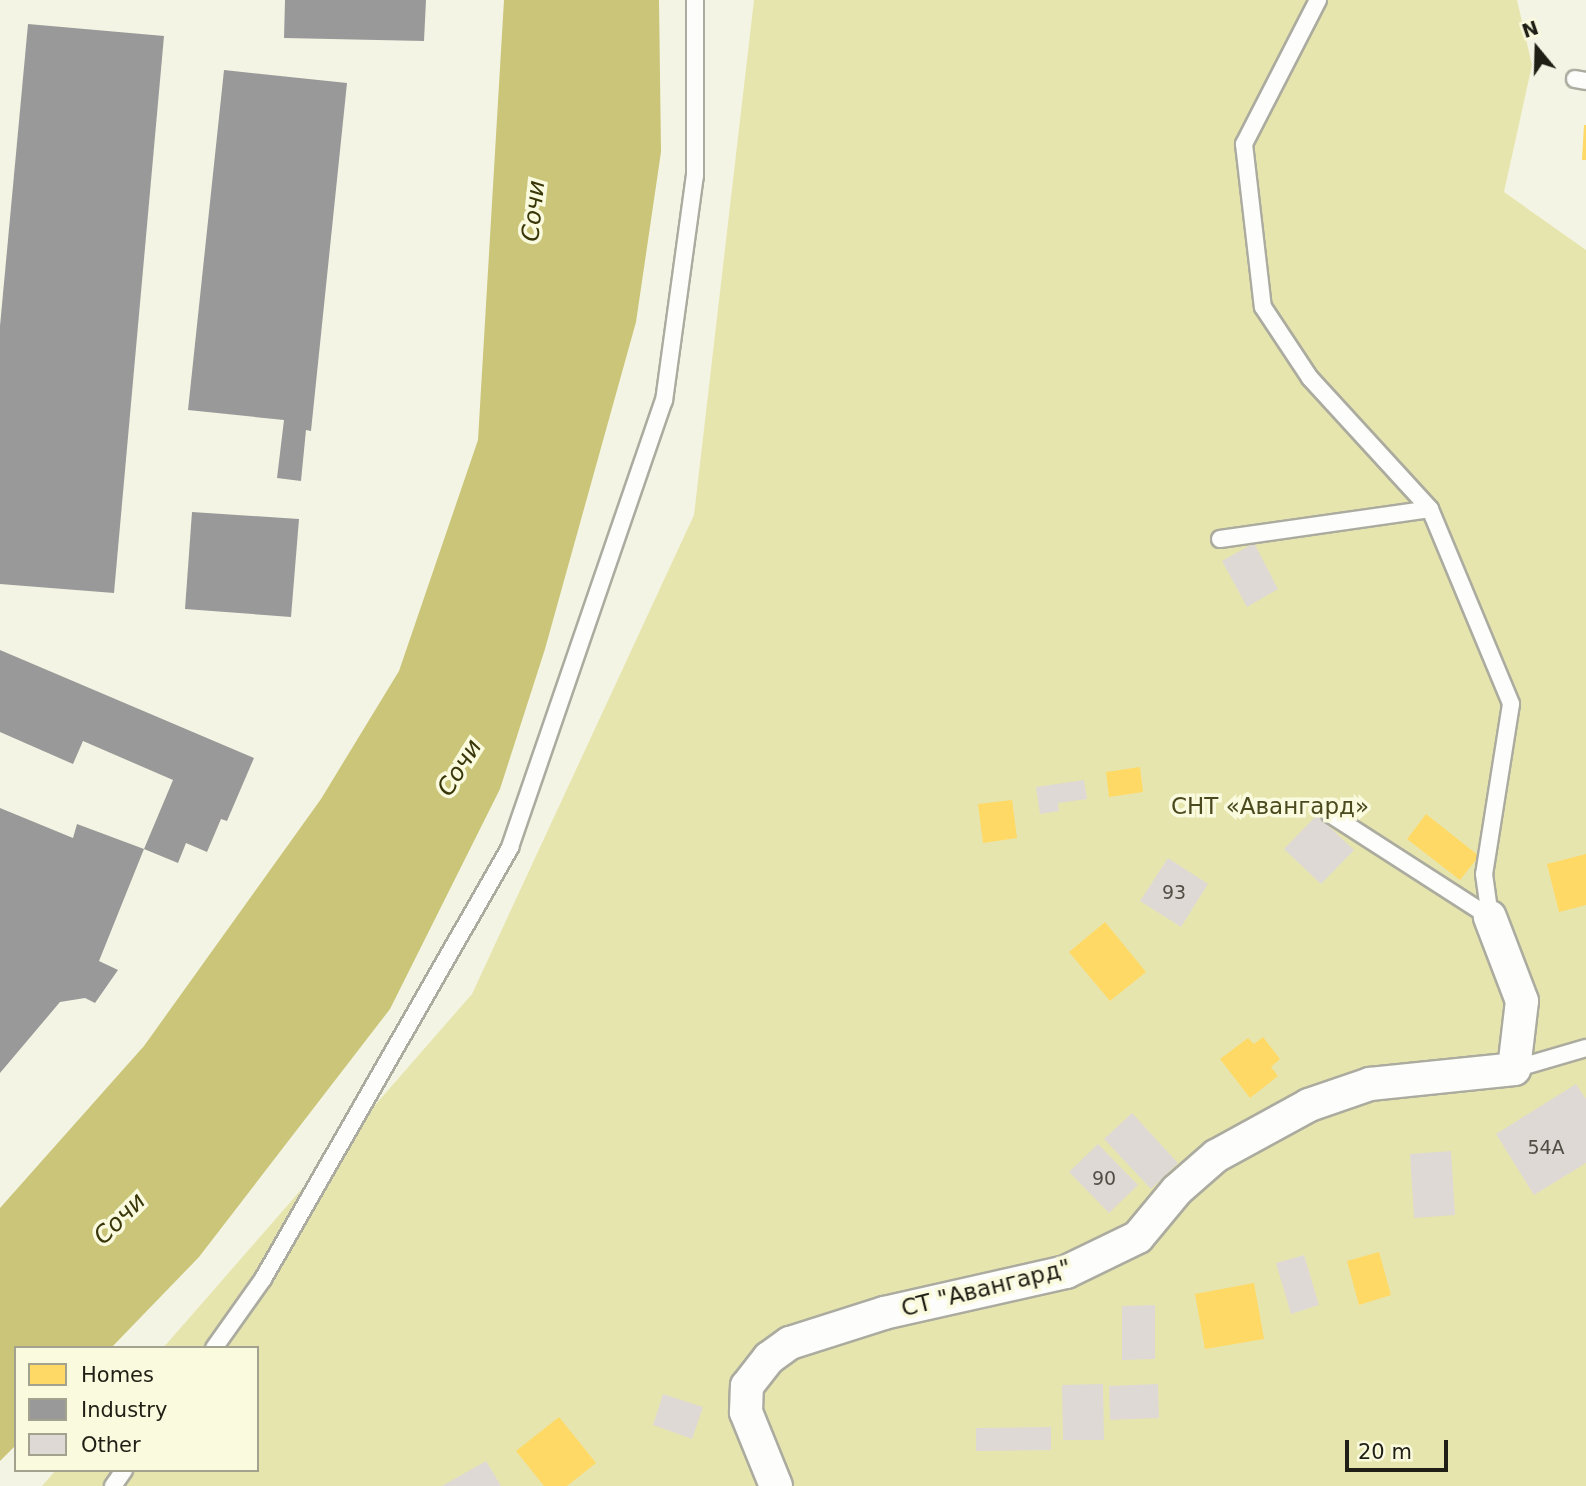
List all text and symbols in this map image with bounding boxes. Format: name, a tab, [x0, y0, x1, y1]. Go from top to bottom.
north arrow	[1502, 14, 1572, 84]
text: N	[1519, 16, 1541, 42]
water label: Сочи	[516, 179, 552, 243]
water label: Сочи	[432, 734, 488, 802]
park label: СНТ «Авангард»	[1171, 792, 1369, 820]
house number: 93	[1162, 882, 1186, 904]
house number: 54А	[1527, 1137, 1565, 1159]
house number: 90	[1092, 1168, 1116, 1190]
water label: Сочи	[88, 1187, 152, 1251]
street label: СТ "Авангард"	[898, 1254, 1074, 1322]
legend	[14, 1346, 259, 1472]
text: Homes	[81, 1363, 154, 1387]
text: Industry	[81, 1398, 167, 1422]
scale bar	[1348, 1426, 1451, 1470]
text: Other	[81, 1433, 141, 1457]
text: 20 m	[1358, 1440, 1412, 1464]

